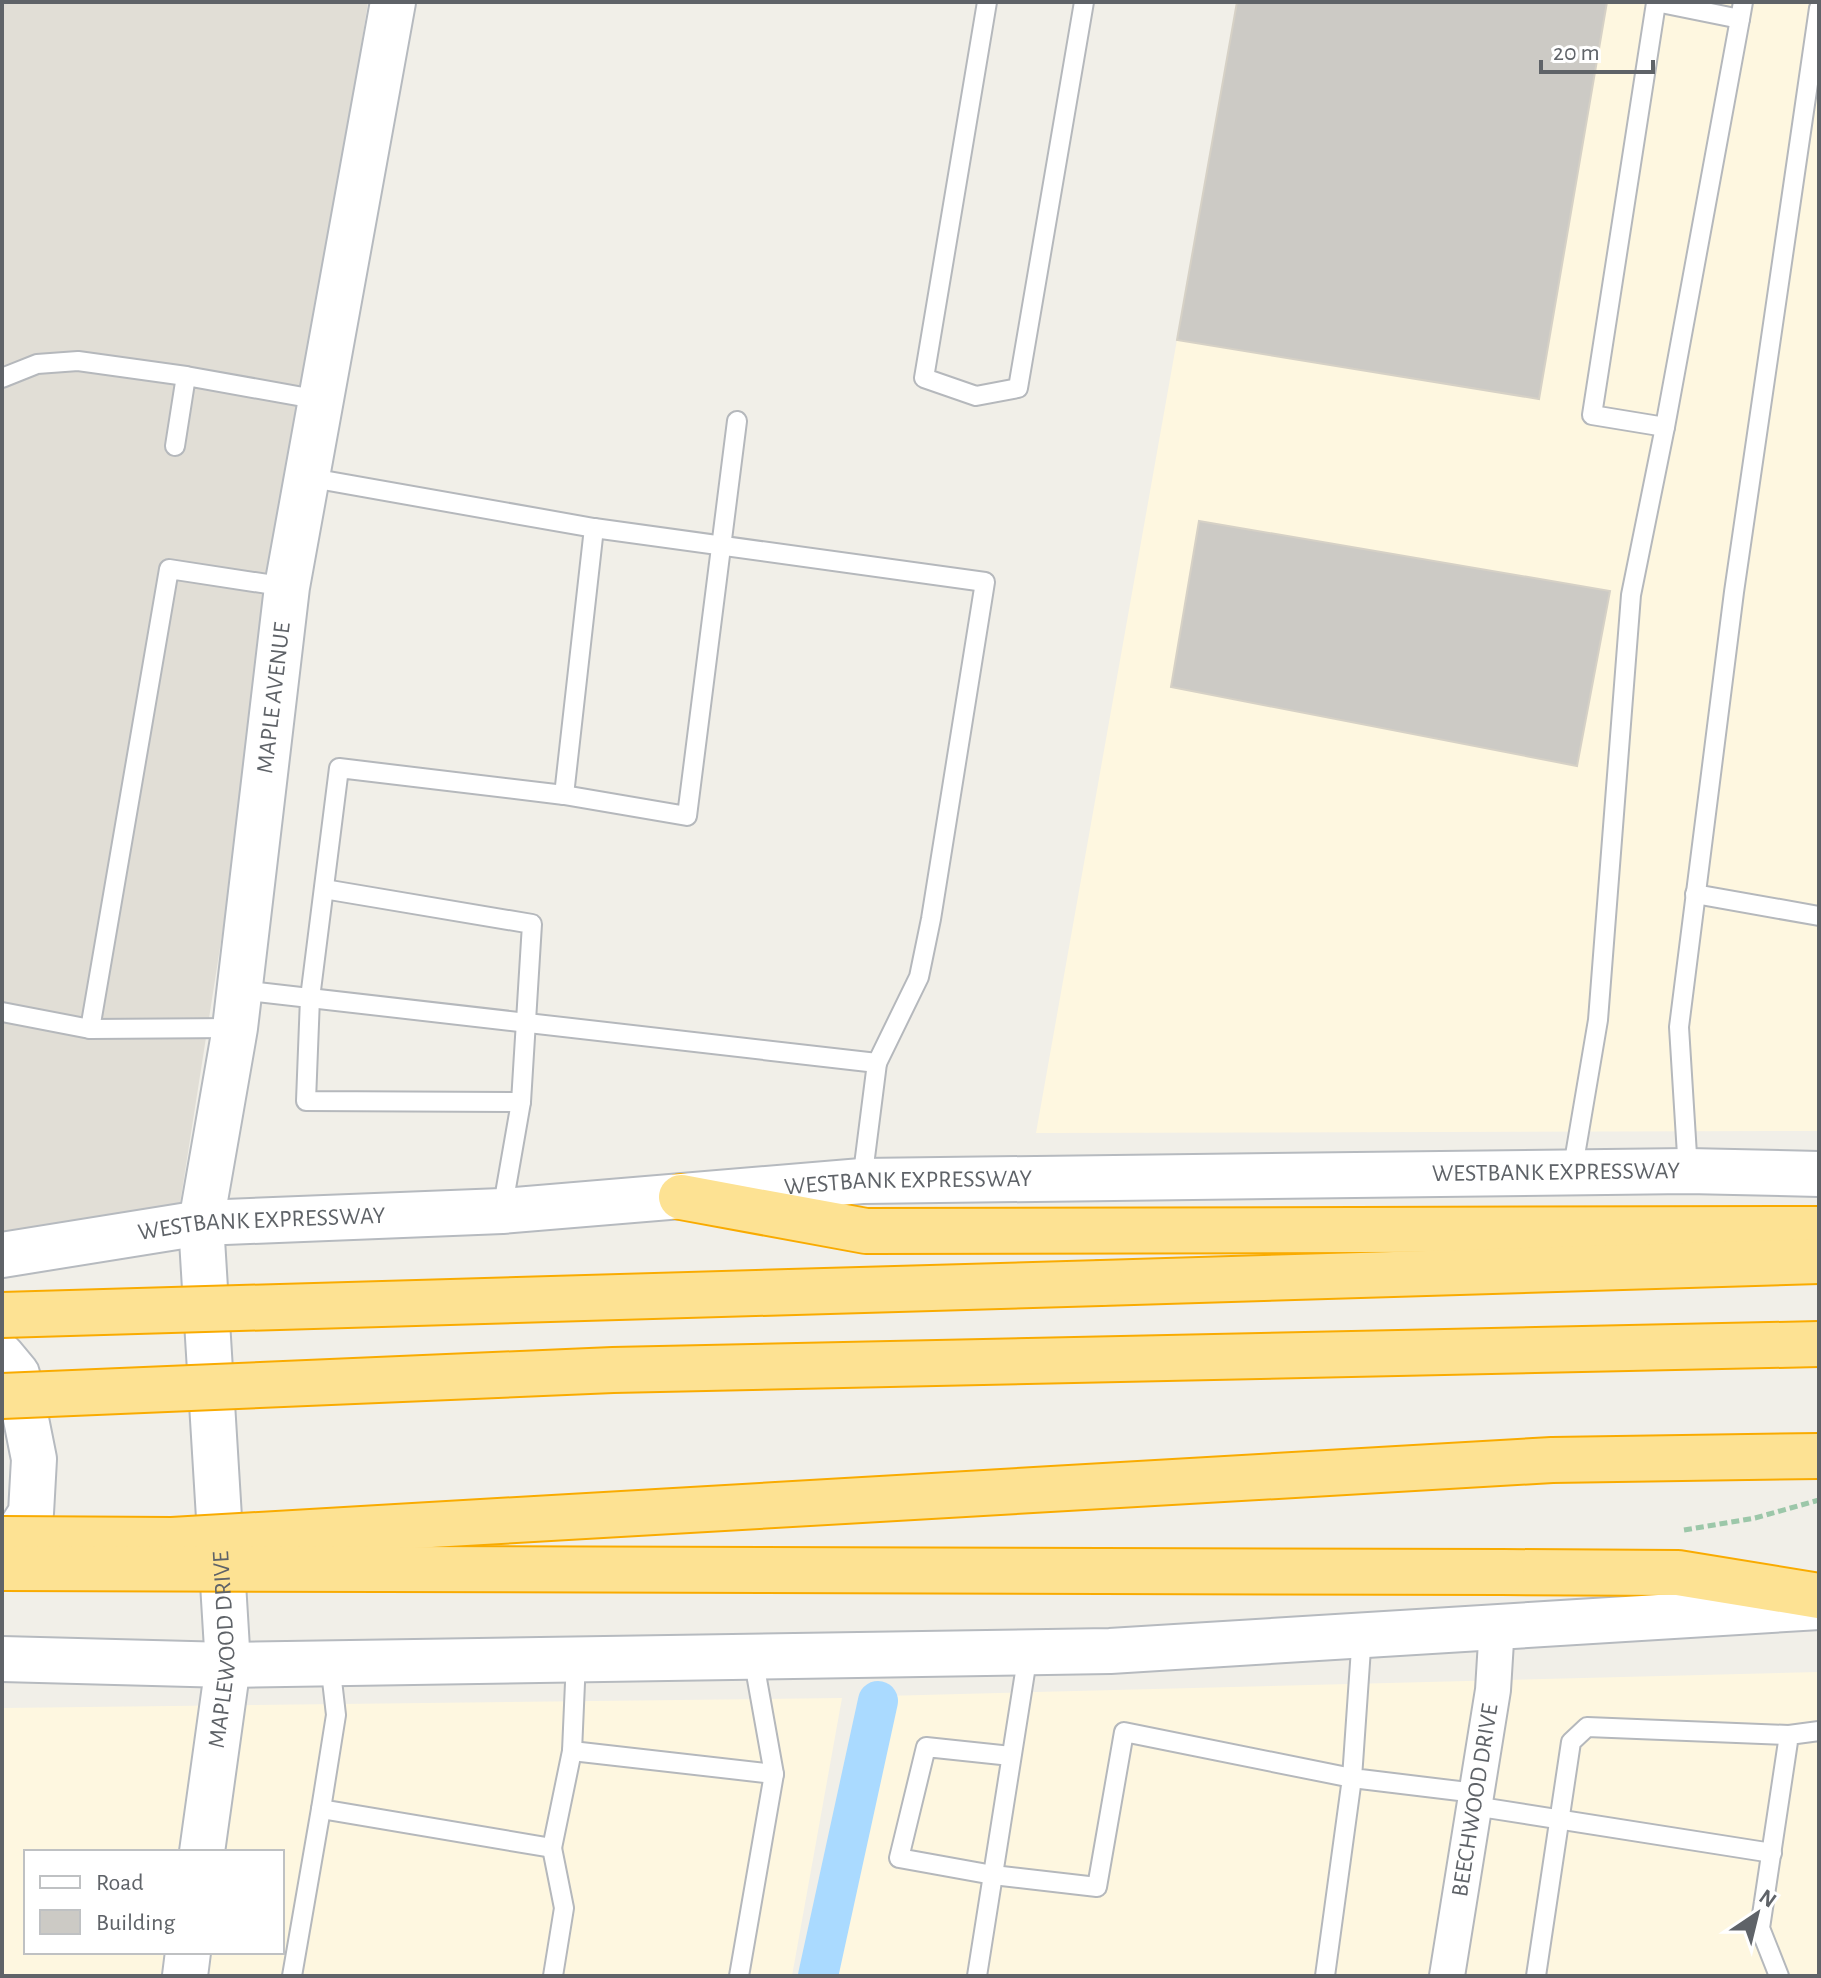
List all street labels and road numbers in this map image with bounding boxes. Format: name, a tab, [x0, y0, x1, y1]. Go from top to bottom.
street label: MAPLE AVENUE	[253, 620, 295, 775]
street label: WESTBANK EXPRESSWAY	[1432, 1159, 1680, 1186]
street label: WESTBANK EXPRESSWAY	[783, 1167, 1033, 1199]
street label: WESTBANK EXPRESSWAY	[136, 1204, 386, 1245]
street label: MAPLEWOOD DRIVE	[205, 1550, 241, 1750]
street label: BEECHWOOD DRIVE	[1448, 1702, 1503, 1899]

